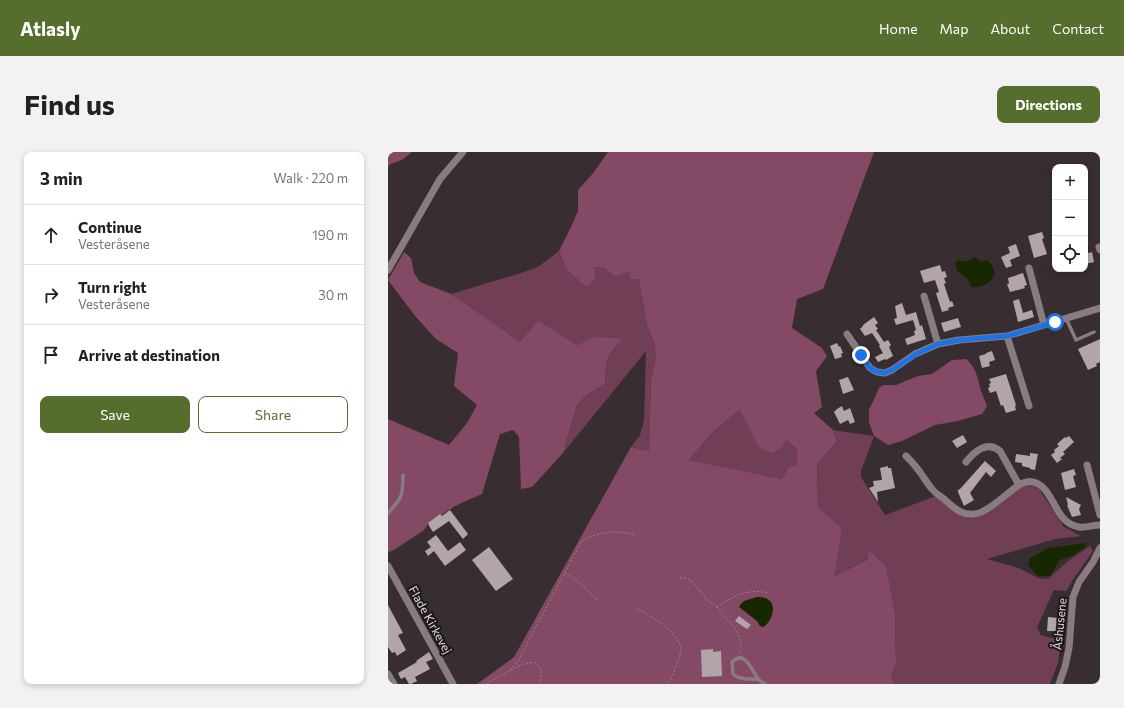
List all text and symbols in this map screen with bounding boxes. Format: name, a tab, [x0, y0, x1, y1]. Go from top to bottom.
text: Atlasly	[20, 17, 81, 40]
text: Home	[879, 20, 918, 37]
text: Map	[940, 20, 968, 37]
text: About	[990, 20, 1030, 37]
text: Contact	[1052, 20, 1104, 37]
button: Directions	[997, 86, 1100, 123]
text: Find us	[24, 87, 115, 121]
map controls	[1052, 164, 1088, 272]
button: +	[1052, 164, 1088, 200]
text: 3 min	[40, 168, 83, 189]
text: Walk · 220 m	[274, 170, 348, 186]
button: −	[1052, 200, 1088, 236]
text: Continue	[78, 218, 142, 236]
icon: ahead	[40, 224, 62, 246]
text: 190 m	[312, 227, 348, 243]
text: Vesteråsene	[78, 236, 150, 252]
button: locate	[1052, 236, 1088, 272]
text: Turn right	[78, 278, 147, 296]
icon: right	[40, 284, 62, 306]
text: 30 m	[318, 287, 348, 303]
text: Vesteråsene	[78, 296, 150, 312]
route start	[1046, 313, 1064, 331]
icon: arrive	[40, 344, 62, 366]
text: Arrive at destination	[78, 346, 220, 364]
route end	[852, 346, 870, 364]
button: Save	[40, 396, 190, 433]
button: Share	[198, 396, 348, 433]
street label: Flade Kirkevej	[406, 583, 455, 656]
street label: Åshusene	[1049, 597, 1069, 651]

